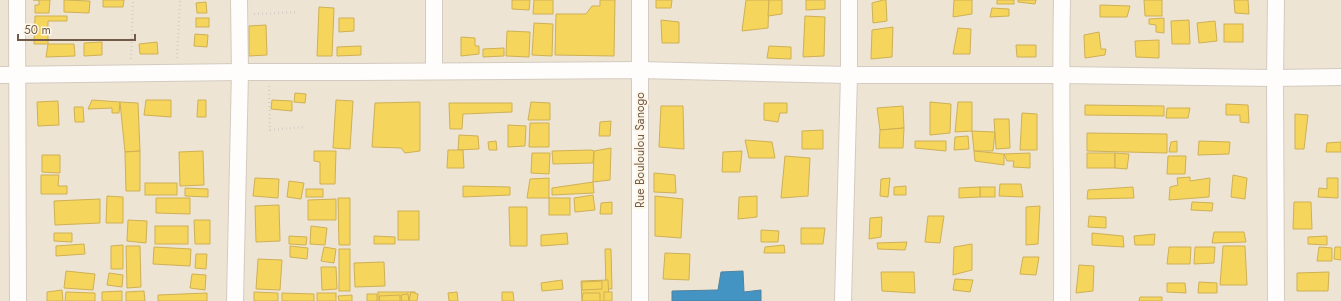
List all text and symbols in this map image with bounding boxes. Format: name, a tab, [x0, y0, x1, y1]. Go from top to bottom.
scale bar	[18, 16, 135, 42]
text: 50 m	[24, 21, 51, 39]
street label: Rue Bouloulou Sanogo	[631, 92, 649, 208]

